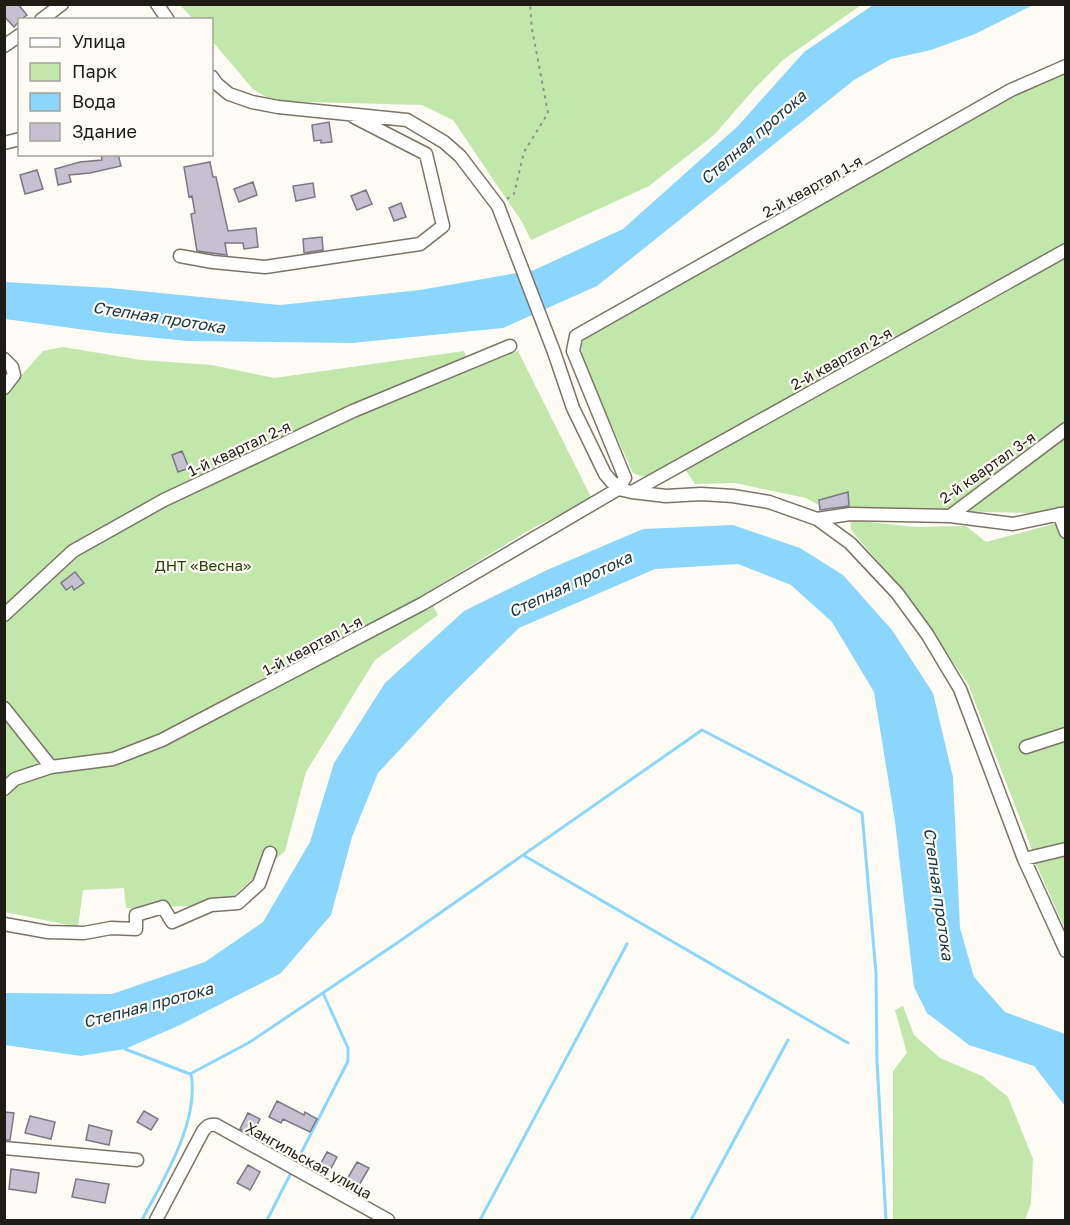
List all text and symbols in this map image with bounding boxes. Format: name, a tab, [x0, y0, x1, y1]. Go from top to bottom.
legend	[18, 18, 213, 156]
text: Улица	[72, 30, 126, 52]
text: Парк	[72, 60, 117, 82]
water label: Степная протока	[696, 85, 811, 188]
text: Вода	[72, 90, 116, 112]
text: Здание	[72, 120, 137, 142]
street label: 2-й квартал 1-я	[759, 151, 865, 221]
water label: Степная протока	[91, 297, 227, 337]
street label: 2-й квартал 2-я	[787, 323, 895, 393]
street label: 1-й квартал 2-я	[185, 416, 293, 480]
street label: 2-й квартал 3-я	[936, 427, 1038, 507]
water label: Степная протока	[505, 546, 636, 621]
park label: ДНТ «Весна»	[155, 556, 251, 574]
street label: 1-й квартал 1-я	[259, 611, 365, 679]
water label: Степная протока	[920, 826, 958, 962]
water label: Степная протока	[81, 978, 216, 1032]
street label: Хангильская улица	[243, 1118, 375, 1202]

